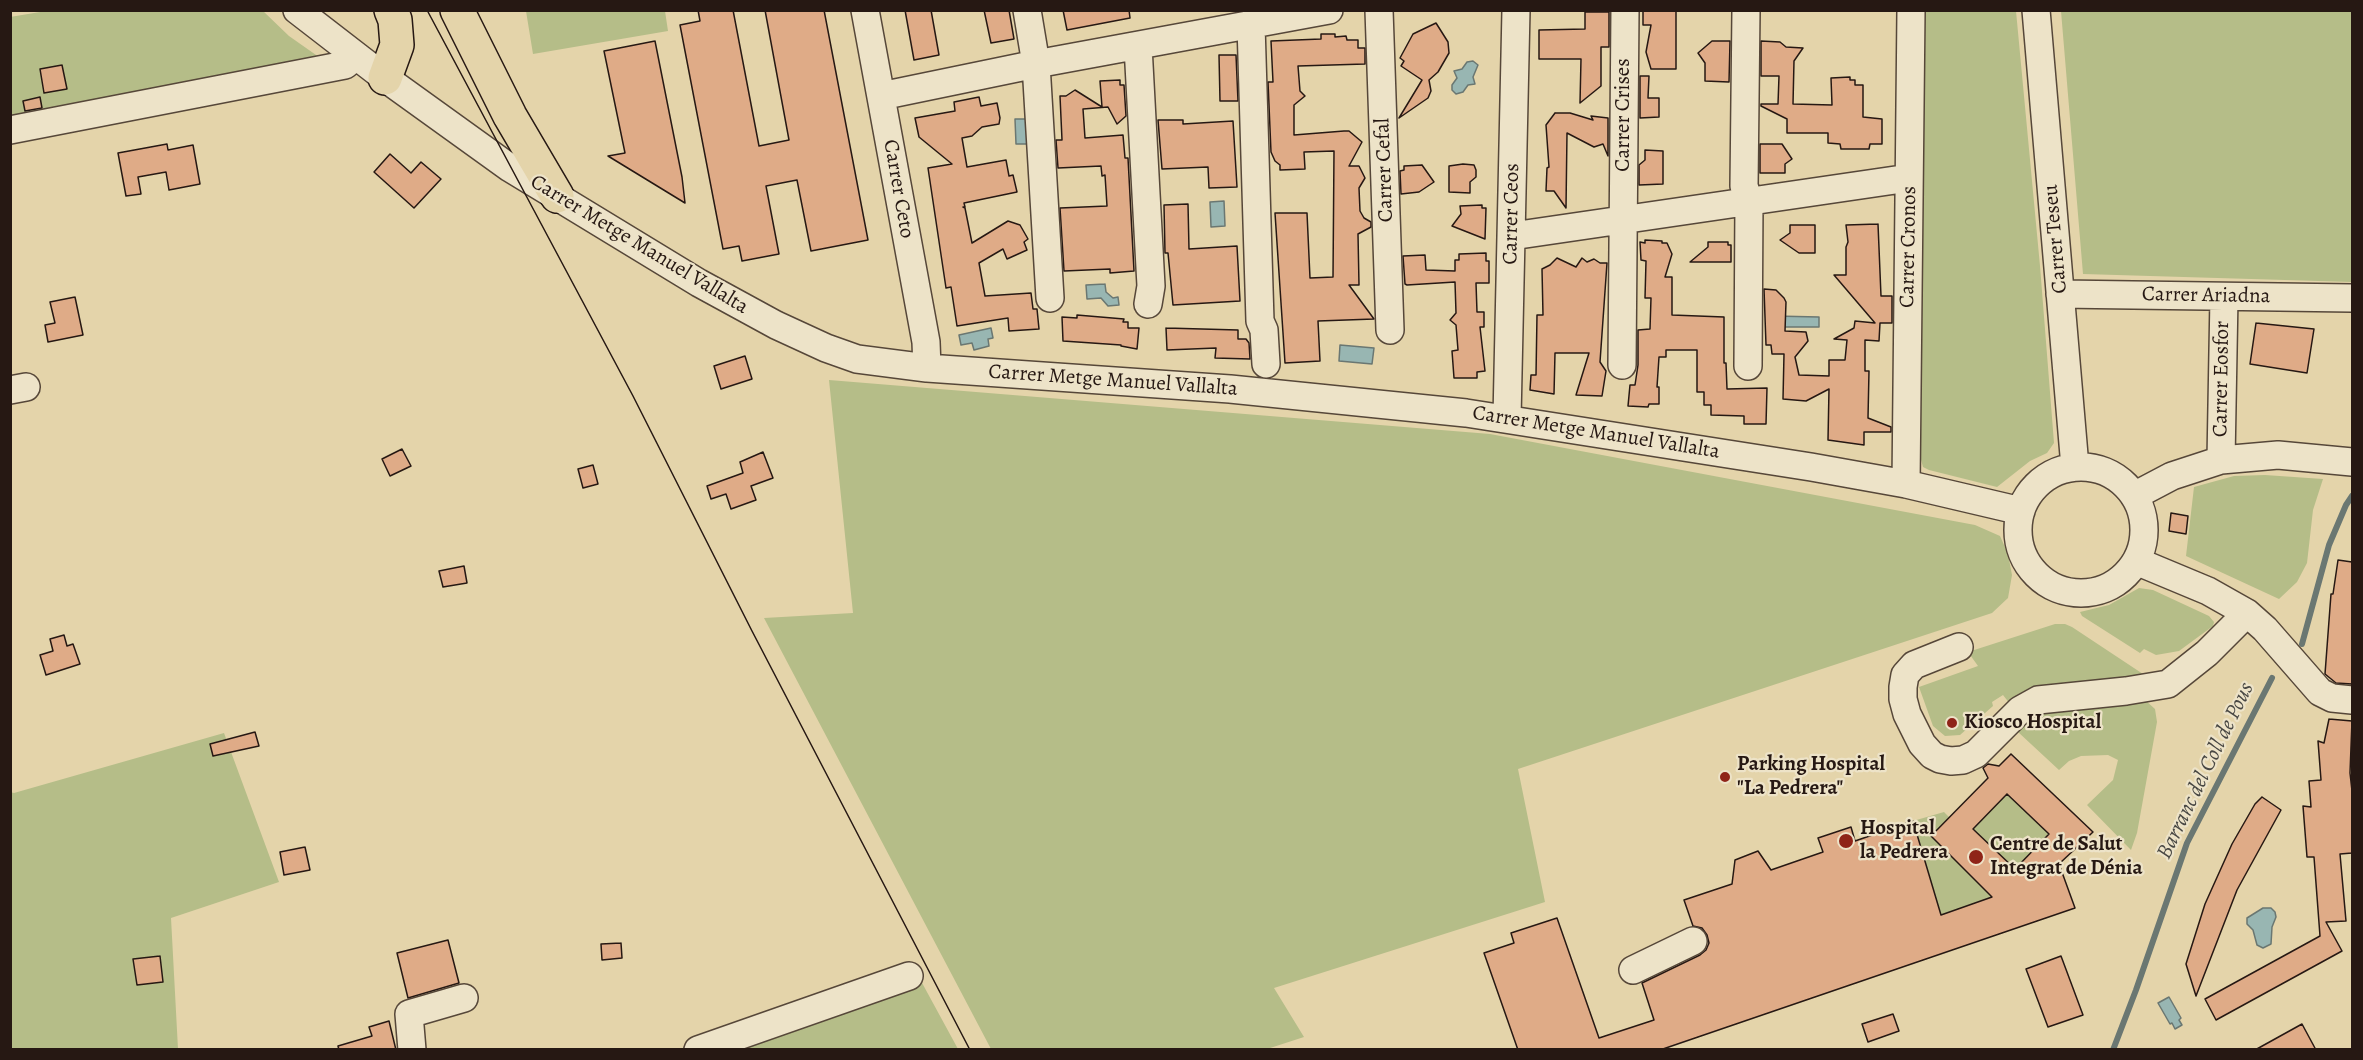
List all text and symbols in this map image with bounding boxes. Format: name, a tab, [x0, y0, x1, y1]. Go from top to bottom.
street label: Carrer Crises	[1611, 58, 1637, 172]
street label: Carrer Cefal	[1371, 118, 1399, 222]
street label: Carrer Ceto	[877, 138, 919, 240]
street label: Carrer Ceos	[1499, 163, 1525, 265]
street label: Carrer Metge Manuel Vallalta	[525, 170, 753, 320]
street label: Carrer Teseu	[2039, 183, 2073, 295]
street label: Carrer Cronos	[1895, 186, 1923, 308]
street label: Carrer Ariadna	[2141, 282, 2271, 310]
street label: Carrer Eosfor	[2208, 321, 2236, 437]
street label: Carrer Metge Manuel Vallalta	[987, 360, 1239, 402]
street label: Carrer Metge Manuel Vallalta	[1471, 401, 1721, 465]
water label: Barranc del Coll de Pous	[2152, 678, 2260, 864]
place label: Kiosco Hospital	[1964, 710, 2101, 736]
marker: Kiosco Hospital	[1945, 716, 1959, 730]
place label: Parking Hospital "La Pedrera"	[1737, 752, 1885, 802]
marker: Parking Hospital "La Pedrera"	[1718, 770, 1732, 784]
place label: Hospital la Pedrera	[1860, 816, 1948, 866]
marker: Hospital la Pedrera	[1837, 832, 1855, 850]
place label: Centre de Salut Integrat de Dénia	[1990, 832, 2143, 882]
marker: Centre de Salut Integrat de Dénia	[1967, 848, 1985, 866]

